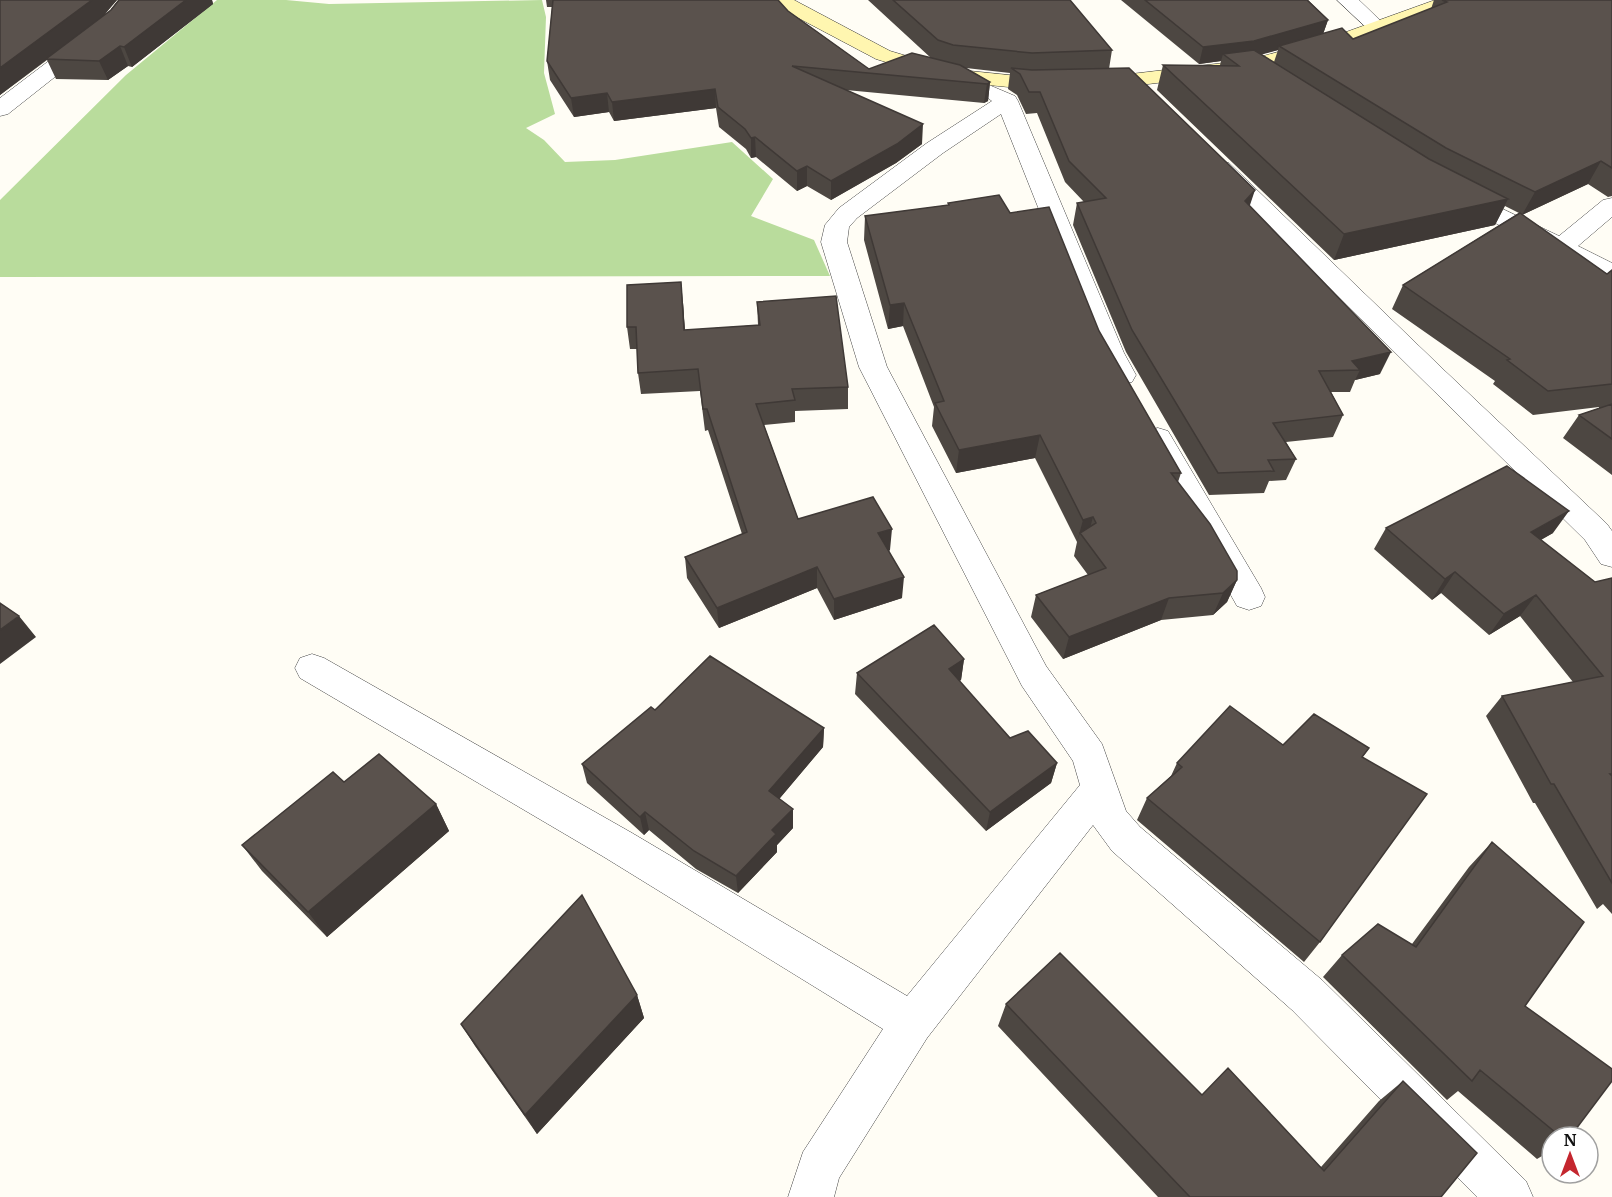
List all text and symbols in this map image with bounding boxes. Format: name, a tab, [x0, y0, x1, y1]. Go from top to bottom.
north arrow	[1540, 1125, 1600, 1185]
text: N	[1564, 1130, 1577, 1150]

